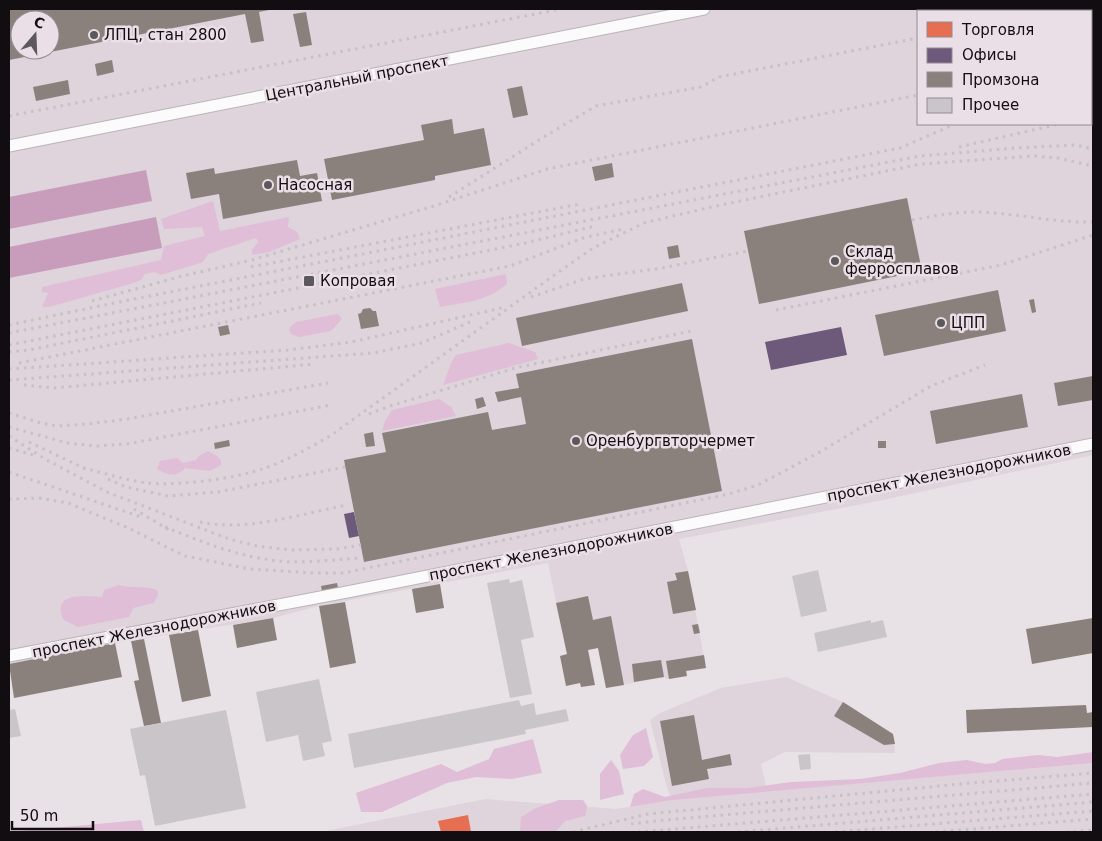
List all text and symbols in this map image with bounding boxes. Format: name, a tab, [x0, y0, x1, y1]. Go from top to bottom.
north arrow	[10, 10, 60, 60]
legend	[917, 10, 1092, 125]
text: С	[32, 13, 47, 32]
text: Торговля	[961, 21, 1034, 39]
place label: ЛПЦ, стан 2800	[104, 26, 227, 44]
marker: ЛПЦ, стан 2800	[88, 29, 100, 41]
text: Офисы	[962, 46, 1016, 64]
street label: Центральный проспект	[264, 51, 450, 105]
text: Промзона	[962, 71, 1039, 89]
text: Прочее	[962, 96, 1019, 114]
place label: Насосная	[278, 176, 352, 194]
marker: Насосная	[262, 179, 274, 191]
place label: Склад ферросплавов	[845, 243, 959, 278]
marker: Склад ферросплавов	[829, 255, 841, 267]
place label: Копровая	[320, 272, 395, 290]
marker: Копровая	[302, 274, 316, 288]
place label: ЦПП	[951, 314, 985, 332]
marker: ЦПП	[935, 317, 947, 329]
place label: Оренбургвторчермет	[586, 432, 755, 450]
marker: Оренбургвторчермет	[570, 435, 582, 447]
street label: проспект Железнодорожников	[826, 441, 1072, 505]
street label: проспект Железнодорожников	[428, 520, 674, 584]
street label: проспект Железнодорожников	[31, 597, 277, 661]
scale bar	[12, 798, 94, 830]
text: 50 m	[20, 807, 58, 825]

